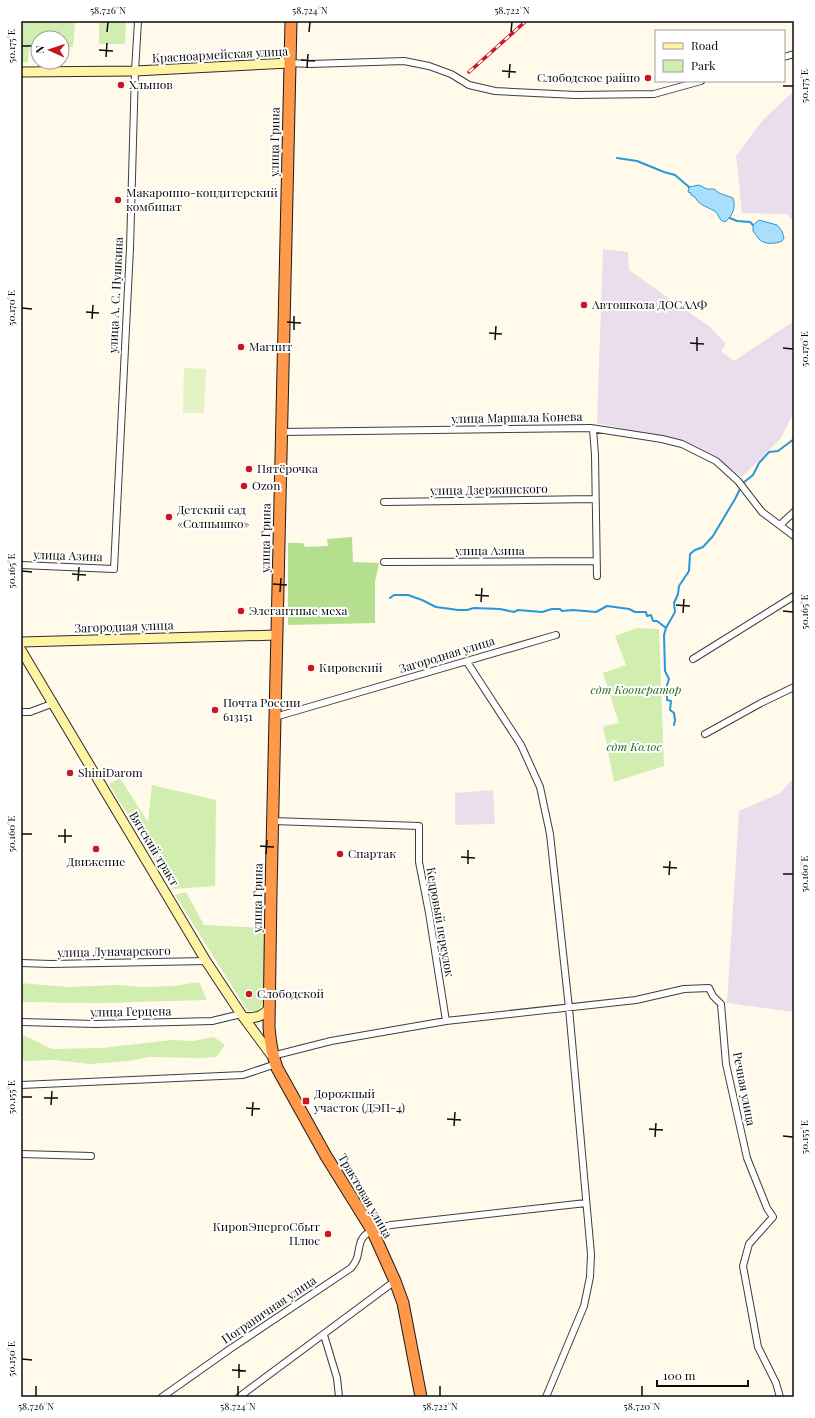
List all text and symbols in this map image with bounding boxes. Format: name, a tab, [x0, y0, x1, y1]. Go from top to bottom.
text: 58.726°N	[90, 3, 126, 17]
text: 58.724°N	[292, 3, 328, 17]
text: 58.722°N	[494, 3, 530, 17]
text: 50.175°E	[4, 29, 18, 63]
north arrow	[30, 30, 70, 70]
legend	[655, 30, 785, 82]
text: Road	[691, 37, 718, 53]
street label: Красноармейская улица	[151, 42, 288, 66]
text: N	[32, 45, 47, 54]
text: Park	[691, 57, 716, 73]
place label: Слободское райпо	[537, 69, 640, 85]
text: 50.175°E	[797, 69, 811, 103]
marker: Слободское райпо	[643, 73, 653, 83]
place label: Хлынов	[129, 76, 173, 92]
marker: Хлынов	[116, 80, 126, 90]
street label: улица Грина	[265, 107, 283, 178]
place label: Макаронно-кондитерский комбинат	[126, 184, 278, 214]
marker: Макаронно-кондитерский комбинат	[113, 195, 123, 205]
street label: улица А. С. Пушкина	[104, 237, 126, 354]
text: 50.170°E	[4, 290, 18, 326]
place label: Автошкола ДОСААФ	[591, 296, 707, 312]
marker: Автошкола ДОСААФ	[579, 300, 589, 310]
text: 50.170°E	[797, 331, 811, 367]
place label: Магнит	[249, 338, 293, 354]
marker: Магнит	[236, 342, 246, 352]
street label: улица Маршала Конева	[450, 408, 583, 426]
place label: Пятёрочка	[257, 460, 318, 476]
marker: Пятёрочка	[244, 464, 254, 474]
place label: Ozon	[252, 477, 280, 493]
street label: улица Дзержинского	[429, 480, 548, 498]
marker: Ozon	[239, 481, 249, 491]
place label: Детский сад «Солнышко»	[177, 501, 250, 531]
street label: улица Грина	[256, 503, 274, 574]
marker: Детский сад «Солнышко»	[164, 512, 174, 522]
street label: улица Азина	[454, 542, 525, 558]
street label: улица Азина	[32, 546, 103, 564]
text: 50.165°E	[4, 553, 18, 589]
text: 50.165°E	[797, 594, 811, 630]
place label: Элегантные меха	[249, 602, 347, 618]
marker: Элегантные меха	[236, 606, 246, 616]
street label: Загородная улица	[74, 616, 174, 636]
street label: Загородная улица	[397, 632, 496, 676]
place label: Кировский	[319, 659, 383, 675]
marker: Кировский	[306, 663, 316, 673]
park label: сдт Кооператор	[591, 681, 682, 697]
place label: Почта России 613151	[223, 694, 301, 724]
marker: Почта России 613151	[210, 705, 220, 715]
park label: сдт Колос	[606, 738, 662, 754]
place label: ShiniDarom	[78, 764, 143, 780]
marker: ShiniDarom	[65, 768, 75, 778]
street label: Вятский тракт	[126, 808, 184, 889]
text: 50.160°E	[4, 816, 18, 852]
marker: Движение	[91, 844, 101, 854]
place label: Спартак	[348, 845, 396, 861]
marker: Спартак	[335, 849, 345, 859]
place label: Движение	[67, 853, 125, 869]
text: 50.160°E	[797, 856, 811, 892]
street label: улица Грина	[248, 863, 266, 934]
street label: Кедровый переулок	[423, 866, 459, 978]
street label: улица Луначарского	[56, 942, 171, 960]
place label: Слободской	[257, 985, 325, 1001]
marker: Слободской	[244, 989, 254, 999]
street label: улица Герцена	[89, 1002, 172, 1020]
street label: Речная улица	[730, 1051, 760, 1127]
text: 50.155°E	[4, 1080, 18, 1114]
place label: Дорожный участок (ДЭП-4)	[313, 1085, 405, 1115]
marker: Дорожный участок (ДЭП-4)	[301, 1096, 311, 1106]
text: 50.155°E	[797, 1120, 811, 1154]
street label: Трактовая улица	[335, 1150, 397, 1241]
place label: КировЭнергоСбыт Плюс	[213, 1218, 320, 1248]
marker: КировЭнергоСбыт Плюс	[323, 1229, 333, 1239]
street label: Пограничная улица	[218, 1272, 319, 1347]
text: 50.150°E	[4, 1341, 18, 1377]
scale bar	[657, 1362, 748, 1388]
text: 100 m	[663, 1367, 696, 1383]
text: 58.726°N	[18, 1399, 54, 1413]
text: 58.724°N	[220, 1399, 256, 1413]
text: 58.722°N	[422, 1399, 458, 1413]
text: 58.720°N	[624, 1399, 660, 1413]

